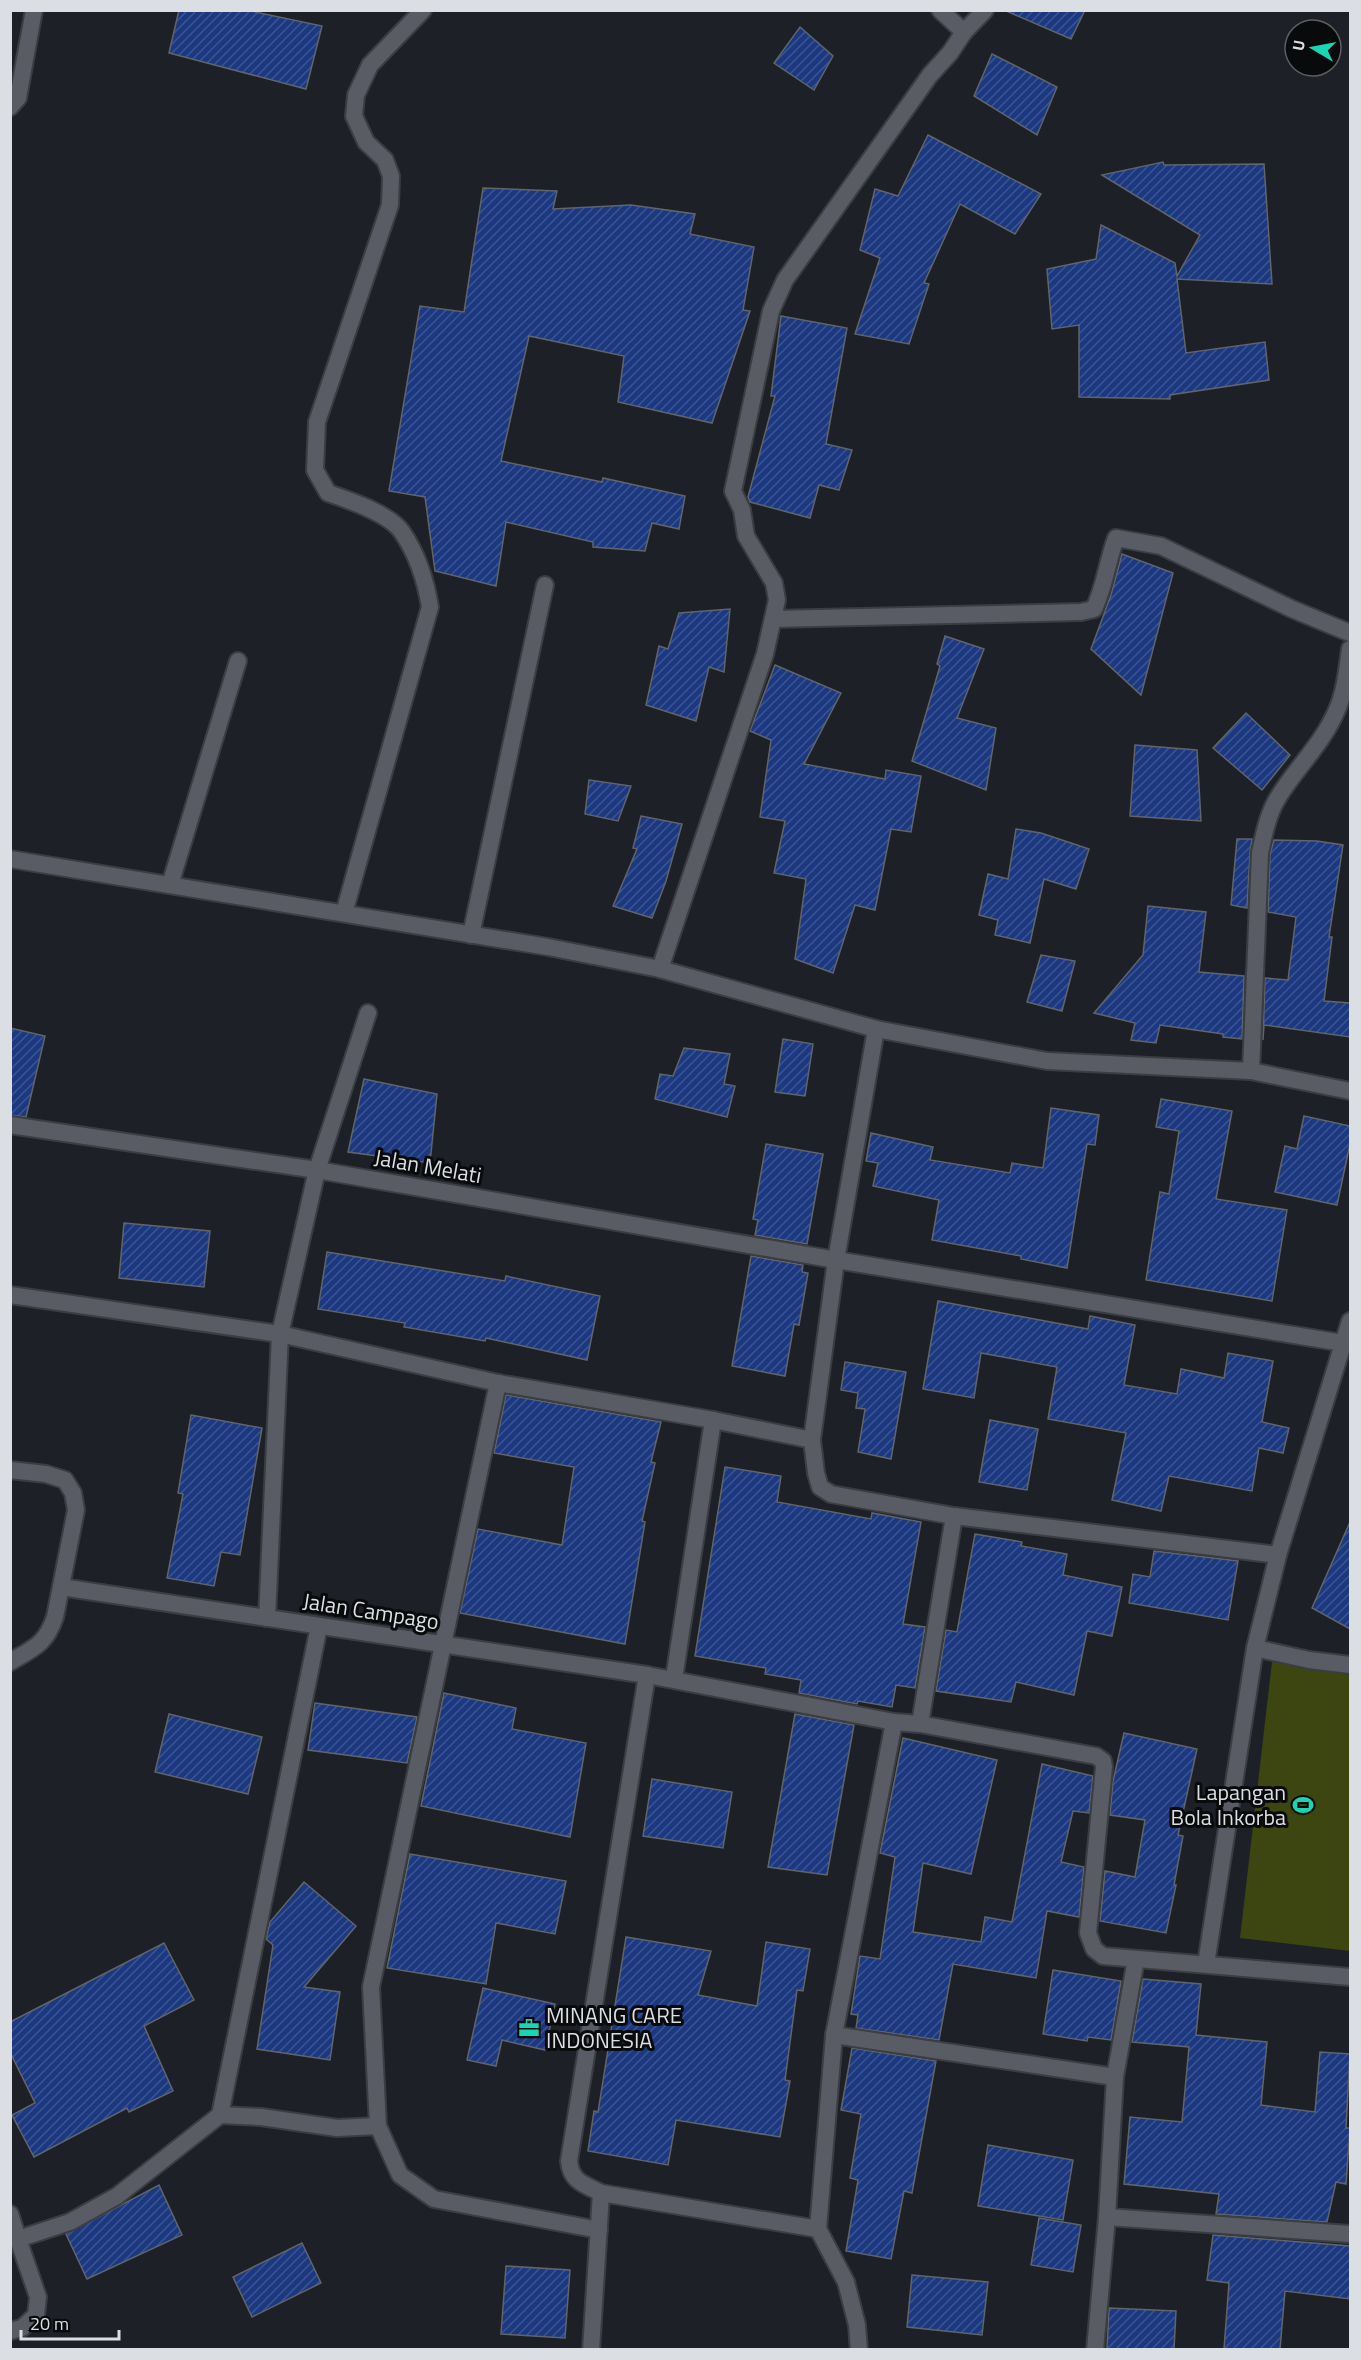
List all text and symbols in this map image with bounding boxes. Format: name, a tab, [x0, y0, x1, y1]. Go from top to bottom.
north arrow	[1283, 18, 1343, 78]
text: U	[1286, 38, 1311, 53]
street label: Jalan Melati	[372, 1140, 484, 1192]
street label: Jalan Campago	[301, 1583, 441, 1639]
place label: Lapangan Bola Inkorba	[1171, 1775, 1286, 1834]
sports icon: Lapangan Bola Inkorba	[1291, 1793, 1315, 1817]
place label: MINANG CARE INDONESIA	[546, 1998, 682, 2057]
office icon: MINANG CARE INDONESIA	[517, 2016, 541, 2040]
scale bar	[21, 2303, 118, 2341]
text: 20 m	[30, 2310, 69, 2337]

